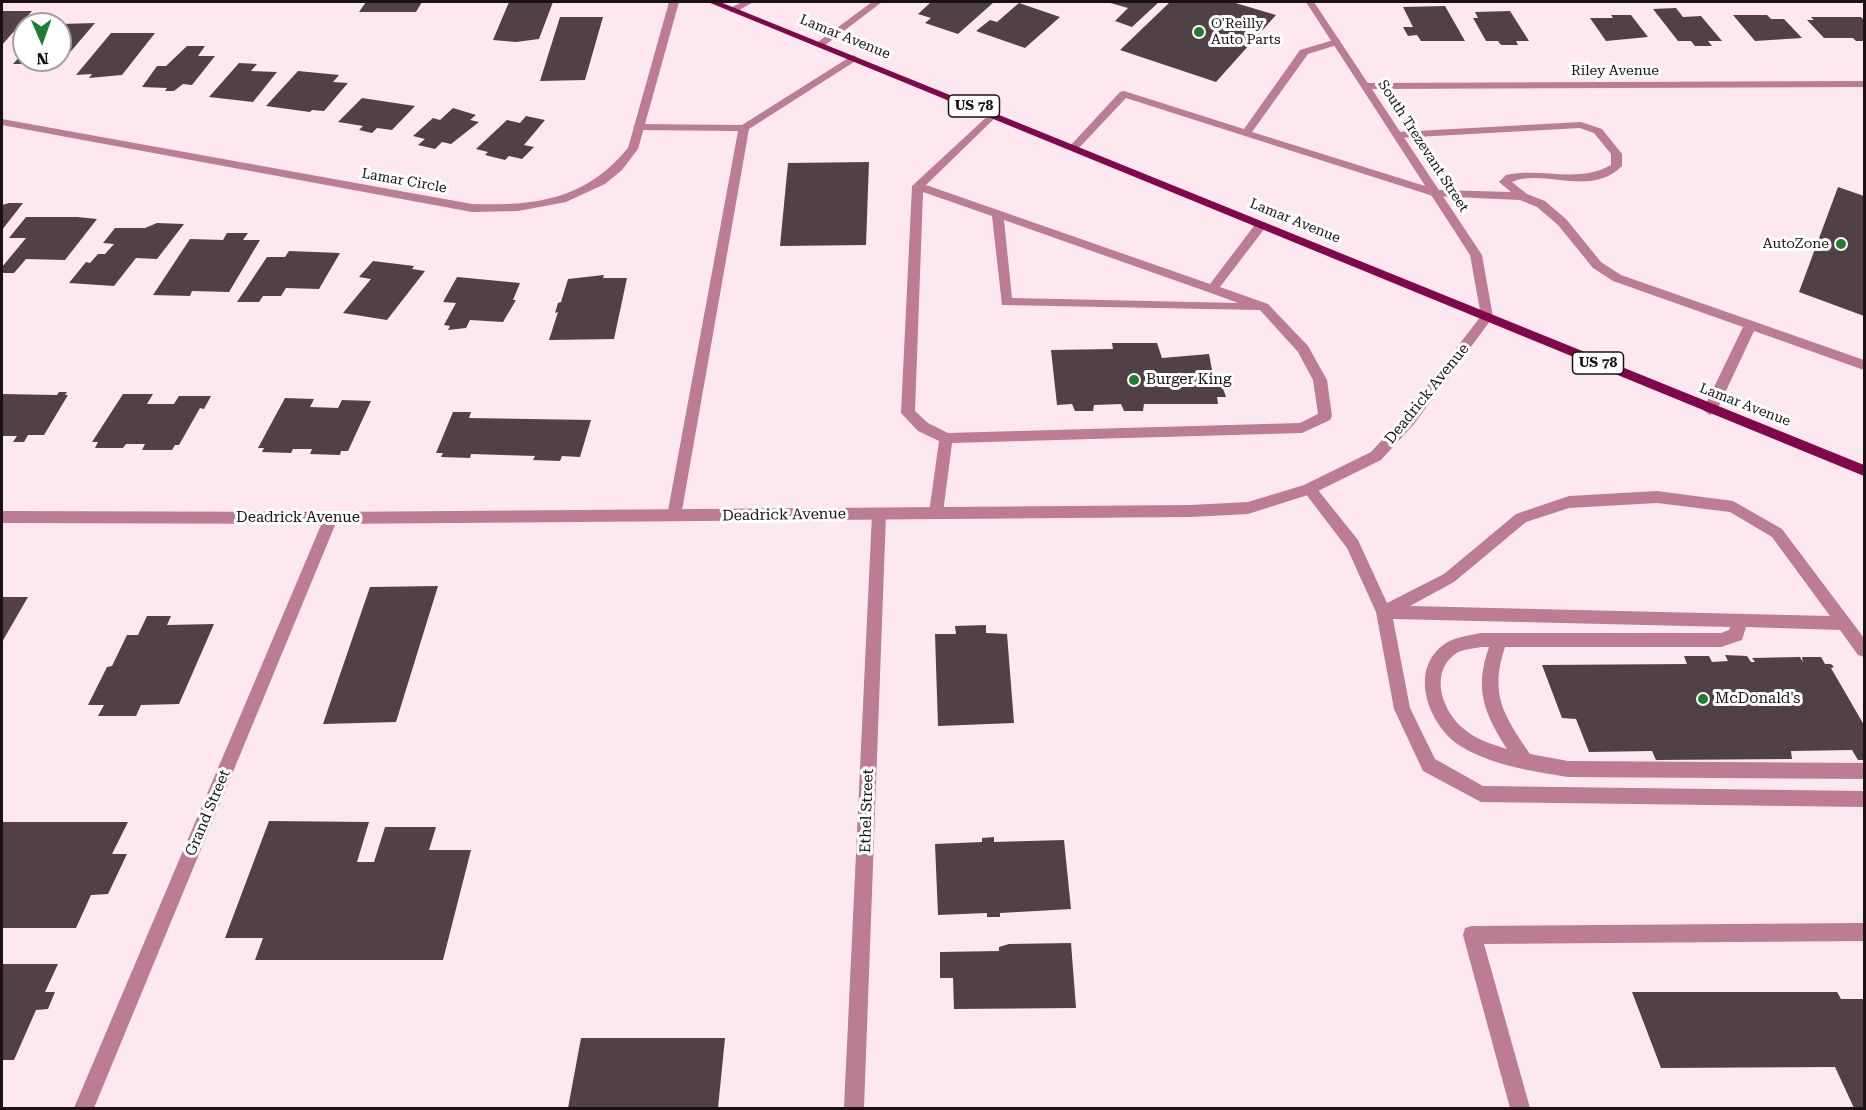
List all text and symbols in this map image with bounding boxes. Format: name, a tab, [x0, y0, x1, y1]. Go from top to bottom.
street label: Lamar Avenue	[797, 11, 893, 63]
north arrow	[12, 12, 72, 72]
place label: O'Reilly Auto Parts	[1211, 16, 1281, 48]
marker: O'Reilly Auto Parts	[1192, 25, 1206, 39]
text: N	[36, 49, 49, 68]
street label: Riley Avenue	[1571, 63, 1659, 79]
street label: South Trezevant Street	[1374, 77, 1472, 215]
road number: US 78	[948, 95, 1000, 117]
street label: Lamar Circle	[360, 165, 448, 197]
street label: Lamar Avenue	[1247, 195, 1343, 247]
place label: AutoZone	[1763, 236, 1829, 252]
marker: AutoZone	[1834, 237, 1848, 251]
street label: Deadrick Avenue	[1381, 340, 1473, 448]
road number: US 78	[1572, 352, 1624, 374]
place label: Burger King	[1146, 371, 1231, 389]
marker: Burger King	[1127, 373, 1141, 387]
street label: Lamar Avenue	[1697, 380, 1793, 430]
street label: Deadrick Avenue	[722, 505, 846, 525]
street label: Deadrick Avenue	[236, 509, 360, 527]
place label: McDonald's	[1715, 690, 1800, 708]
marker: McDonald's	[1696, 692, 1710, 706]
street label: Grand Street	[182, 767, 234, 859]
street label: Ethel Street	[857, 768, 877, 854]

